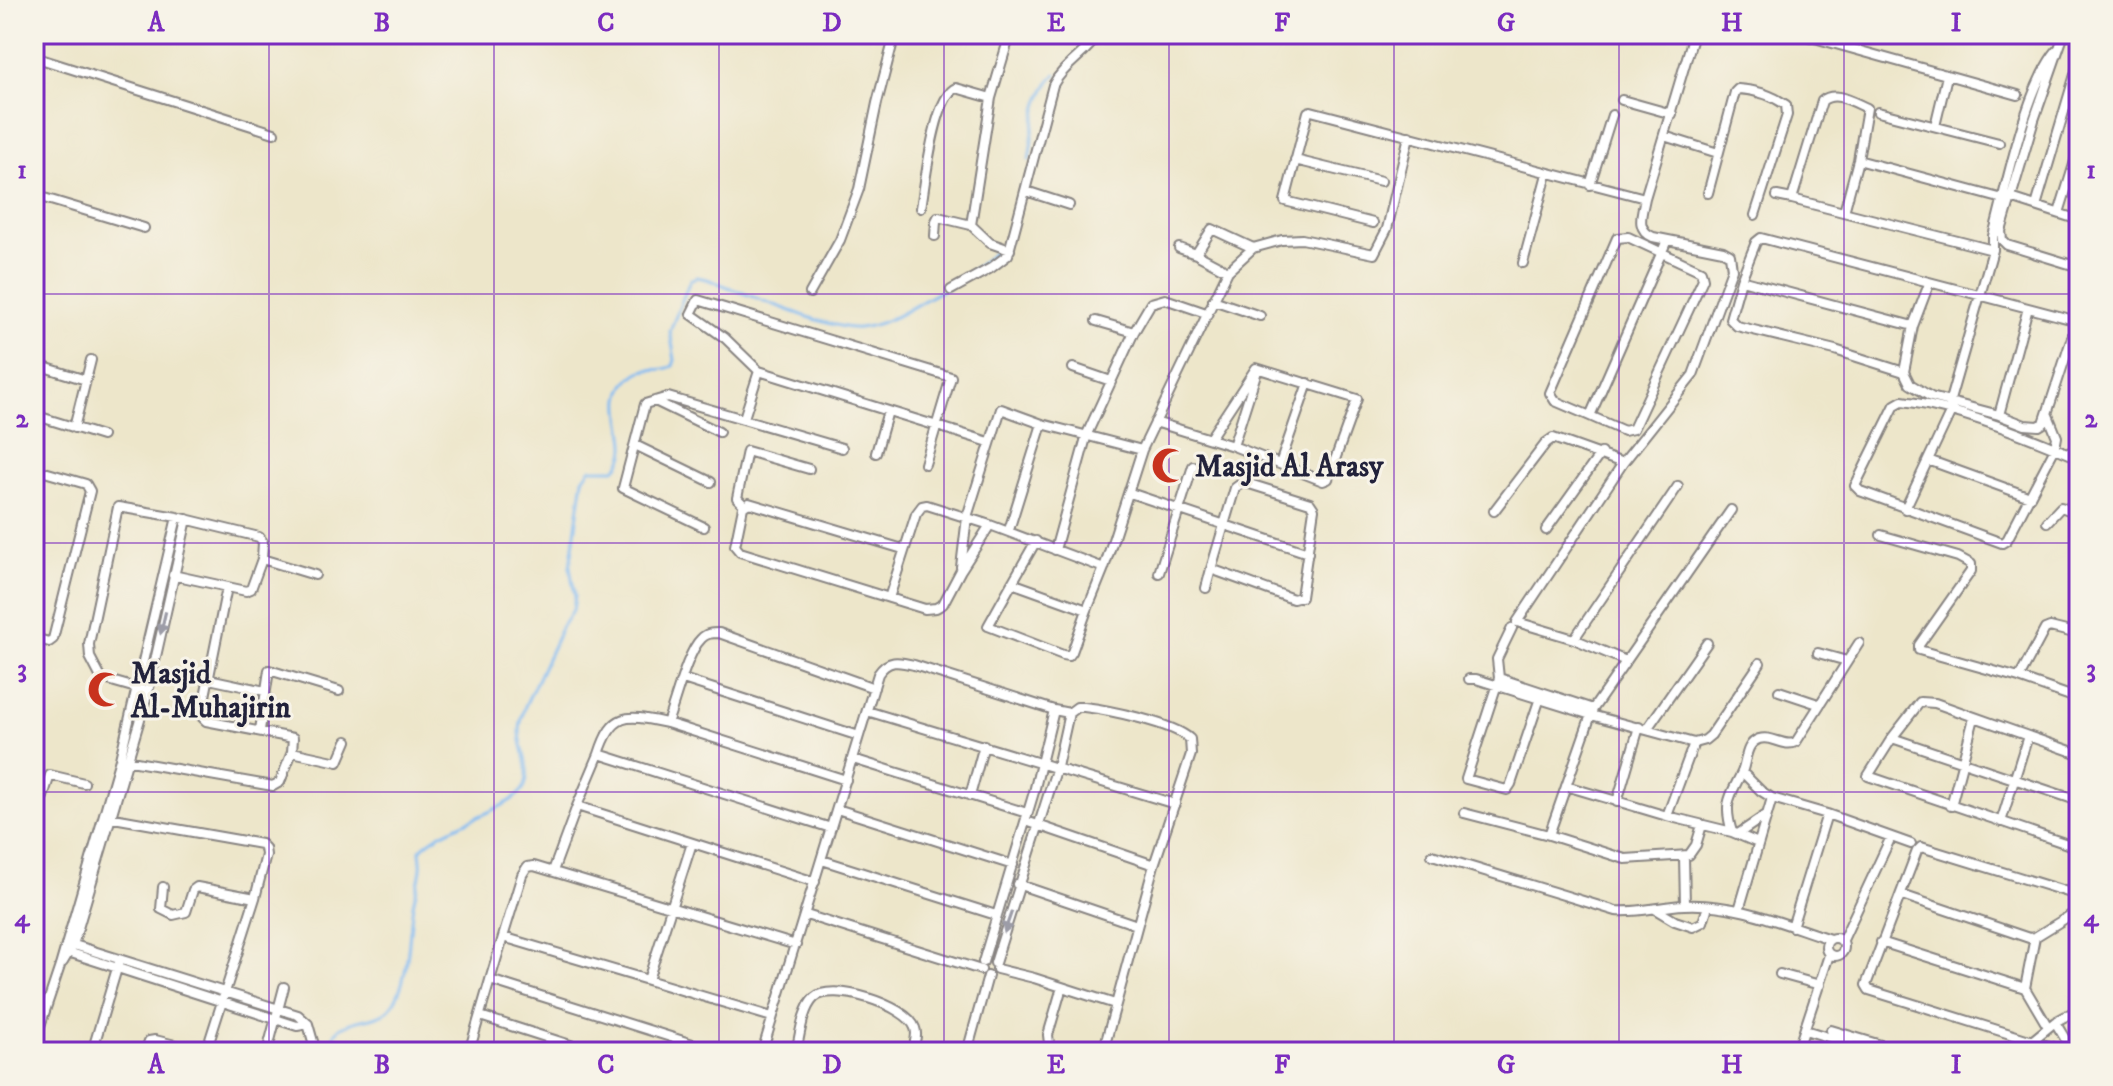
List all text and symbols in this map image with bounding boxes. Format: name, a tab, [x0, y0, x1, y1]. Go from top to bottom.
text: A	[147, 7, 166, 40]
text: B	[374, 7, 390, 40]
text: C	[597, 7, 615, 40]
text: D	[822, 7, 842, 40]
text: E	[1047, 7, 1065, 40]
text: F	[1274, 7, 1291, 40]
text: G	[1497, 7, 1515, 40]
text: H	[1721, 7, 1743, 40]
text: I	[1951, 7, 1962, 40]
text: 1	[17, 154, 27, 187]
text: 1	[2086, 154, 2096, 187]
text: 2	[16, 403, 30, 436]
text: 2	[2085, 403, 2099, 436]
mosque icon: Masjid Al Arasy	[1150, 447, 1188, 485]
place label: Masjid Al Arasy	[1195, 449, 1384, 486]
one-way arrow	[157, 611, 169, 636]
text: 3	[17, 653, 27, 686]
text: 3	[2086, 653, 2096, 686]
place label: Masjid Al-Muhajirin	[130, 656, 291, 727]
mosque icon: Masjid Al-Muhajirin	[86, 671, 124, 709]
text: 4	[15, 902, 31, 935]
text: 4	[2084, 902, 2100, 935]
one-way arrow	[1002, 910, 1014, 934]
text: A	[147, 1049, 166, 1082]
text: B	[374, 1049, 390, 1082]
text: C	[597, 1049, 615, 1082]
text: D	[822, 1049, 842, 1082]
text: E	[1047, 1049, 1065, 1082]
text: F	[1274, 1049, 1291, 1082]
text: G	[1497, 1049, 1515, 1082]
text: H	[1721, 1049, 1743, 1082]
text: I	[1951, 1049, 1962, 1082]

